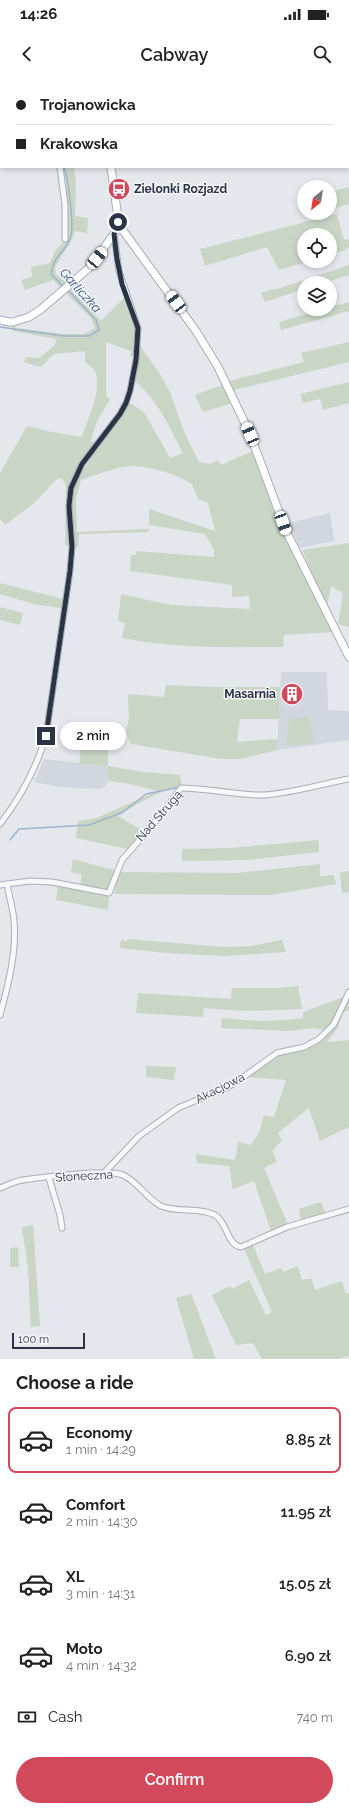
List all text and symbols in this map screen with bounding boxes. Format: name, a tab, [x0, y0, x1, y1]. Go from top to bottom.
text: 14:26	[20, 5, 57, 23]
icon: back	[16, 43, 38, 65]
icon: search	[311, 43, 333, 65]
text: Cabway	[141, 44, 208, 65]
text: Trojanowicka	[40, 96, 136, 114]
text: Krakowska	[40, 135, 118, 153]
bus stop icon: Zielonki Rozjazd	[106, 176, 132, 202]
north arrow	[297, 180, 337, 220]
map controls	[297, 180, 337, 316]
place label: Zielonki Rozjazd	[134, 182, 227, 196]
route start	[109, 213, 127, 231]
button: locate	[297, 228, 337, 268]
car	[85, 245, 109, 271]
water label: Garliczka	[57, 265, 105, 316]
button: layers	[297, 276, 337, 316]
car	[164, 289, 188, 315]
car	[240, 421, 260, 447]
car	[273, 510, 293, 536]
building icon: Masarnia	[279, 681, 305, 707]
place label: Masarnia	[224, 687, 276, 701]
callout: 2 min	[60, 722, 126, 750]
route end	[37, 727, 55, 745]
text: 2 min	[76, 728, 110, 743]
street label: Nad Strugą	[133, 788, 185, 844]
street label: Akacjowa	[193, 1070, 247, 1106]
street label: Słoneczna	[55, 1167, 113, 1185]
scale bar	[12, 1331, 85, 1350]
text: 100 m	[18, 1333, 49, 1346]
text: Choose a ride	[16, 1372, 134, 1393]
icon: car	[18, 1422, 54, 1458]
text: Economy	[66, 1424, 133, 1442]
text: 8.85 zł	[286, 1431, 331, 1449]
text: 1 min · 14:29	[66, 1442, 136, 1457]
icon: car	[18, 1494, 54, 1530]
text: Comfort	[66, 1496, 125, 1514]
text: 11.95 zł	[281, 1503, 331, 1521]
text: 2 min · 14:30	[66, 1514, 138, 1529]
icon: car	[18, 1566, 54, 1602]
text: XL	[66, 1568, 84, 1586]
text: 15.05 zł	[279, 1575, 331, 1593]
text: 3 min · 14:31	[66, 1586, 135, 1601]
icon: car	[18, 1638, 54, 1674]
text: Moto	[66, 1640, 103, 1658]
text: 6.90 zł	[285, 1647, 331, 1665]
text: 4 min · 14:32	[66, 1658, 137, 1673]
icon: cash	[16, 1706, 38, 1728]
text: Cash	[48, 1708, 82, 1726]
text: 740 m	[296, 1710, 333, 1725]
button: Confirm	[16, 1757, 333, 1803]

